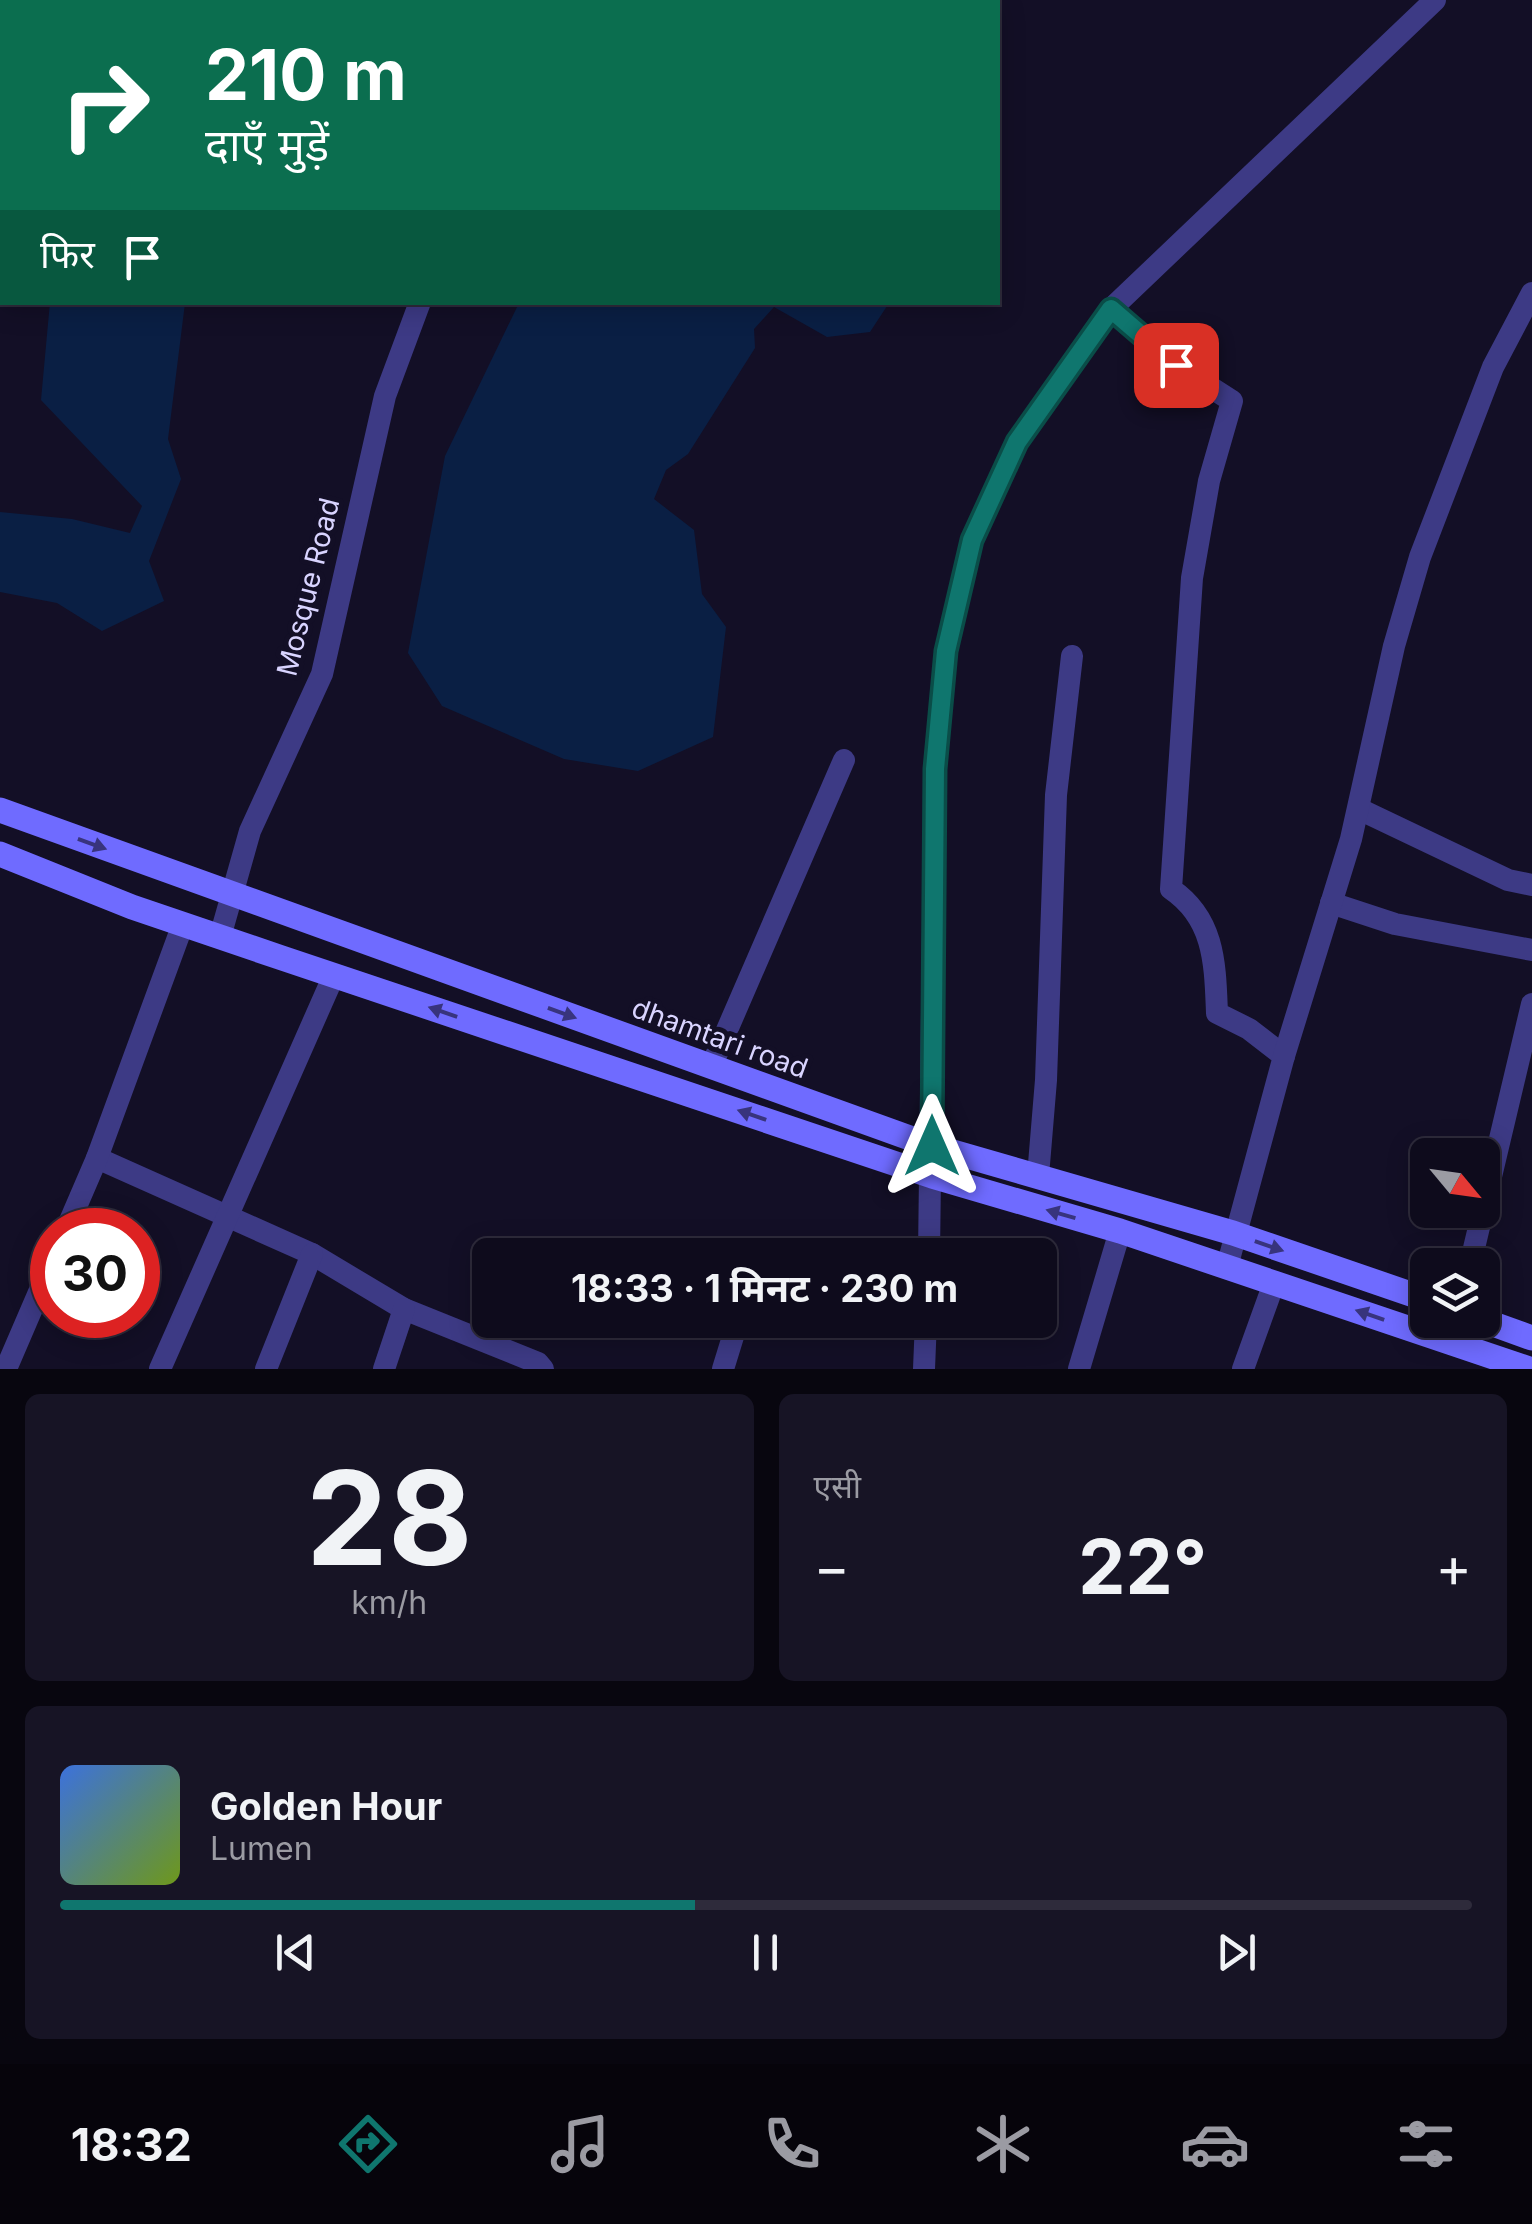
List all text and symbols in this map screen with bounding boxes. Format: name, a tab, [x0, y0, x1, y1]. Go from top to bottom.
text: 210 m	[205, 32, 407, 117]
icon: right	[40, 40, 170, 170]
text: दाएँ मुड़ें	[205, 117, 329, 172]
icon: arrive	[115, 230, 170, 285]
text: फिर	[40, 231, 95, 277]
pin	[1134, 323, 1219, 408]
icon: arrive	[1149, 338, 1204, 393]
street label: Mosque Road	[269, 494, 347, 680]
one-way arrow	[77, 837, 107, 852]
street label: dhamtari road	[627, 990, 813, 1086]
one-way arrow	[428, 1004, 458, 1019]
one-way arrow	[547, 1007, 577, 1022]
position arrow	[880, 1094, 984, 1198]
one-way arrow	[736, 1107, 766, 1122]
north arrow	[1410, 1138, 1500, 1228]
map controls	[1410, 1138, 1500, 1338]
one-way arrow	[1045, 1205, 1076, 1221]
speed limit sign: 30	[30, 1208, 160, 1338]
one-way arrow	[1255, 1239, 1285, 1254]
button: layers	[1410, 1248, 1500, 1338]
text: 18:33 · 1 मिनट · 230 m	[571, 1265, 958, 1311]
one-way arrow	[1354, 1307, 1384, 1322]
text: 28	[306, 1439, 473, 1596]
text: एसी	[814, 1467, 861, 1506]
text: 22°	[1078, 1521, 1207, 1612]
text: −	[814, 1534, 850, 1600]
text: +	[1436, 1534, 1472, 1600]
text: km/h	[351, 1583, 427, 1622]
text: Golden Hour	[210, 1783, 442, 1829]
text: Lumen	[210, 1829, 313, 1868]
icon: previous	[268, 1925, 323, 1980]
icon: pause	[738, 1925, 793, 1980]
icon: next	[1209, 1925, 1264, 1980]
icon: directions	[333, 2109, 403, 2179]
icon: music	[545, 2109, 615, 2179]
icon: phone	[757, 2109, 827, 2179]
icon: climate	[968, 2109, 1038, 2179]
icon: car	[1180, 2109, 1250, 2179]
icon: filters	[1391, 2109, 1461, 2179]
text: 18:32	[71, 2117, 192, 2172]

